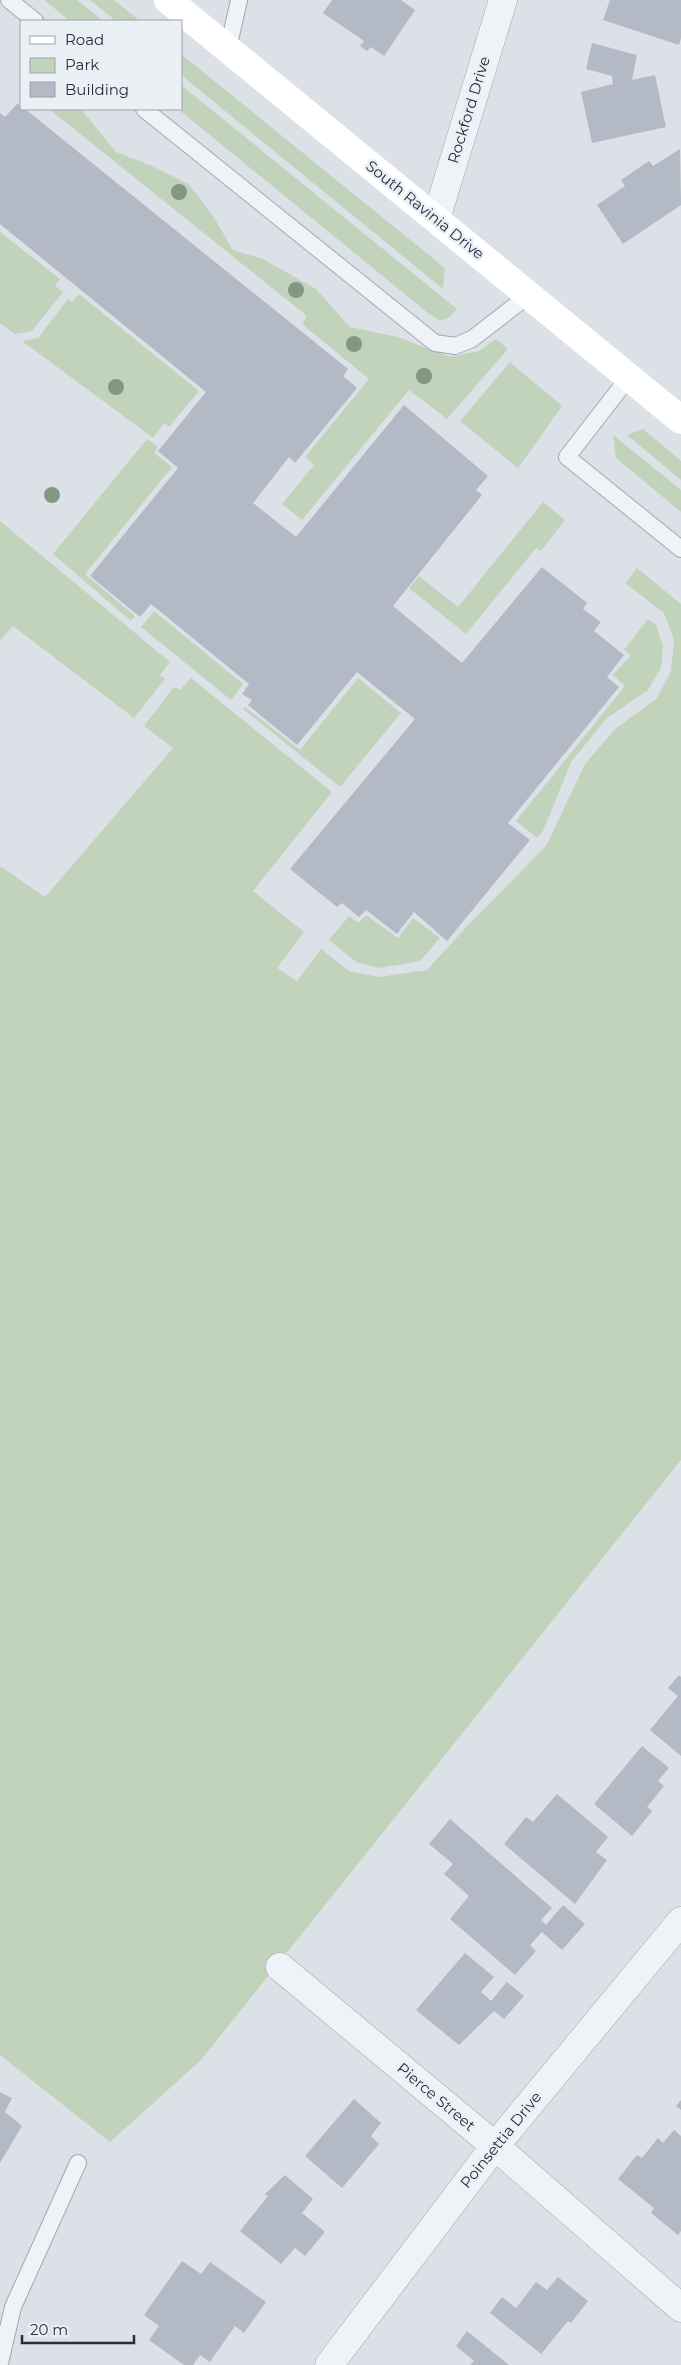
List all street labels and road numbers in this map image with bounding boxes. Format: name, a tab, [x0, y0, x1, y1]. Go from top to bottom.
street label: Rockford Drive	[443, 54, 494, 166]
street label: South Ravinia Drive	[362, 156, 488, 263]
street label: Pierce Street	[393, 2058, 479, 2135]
street label: Poinsettia Drive	[456, 2088, 545, 2192]

